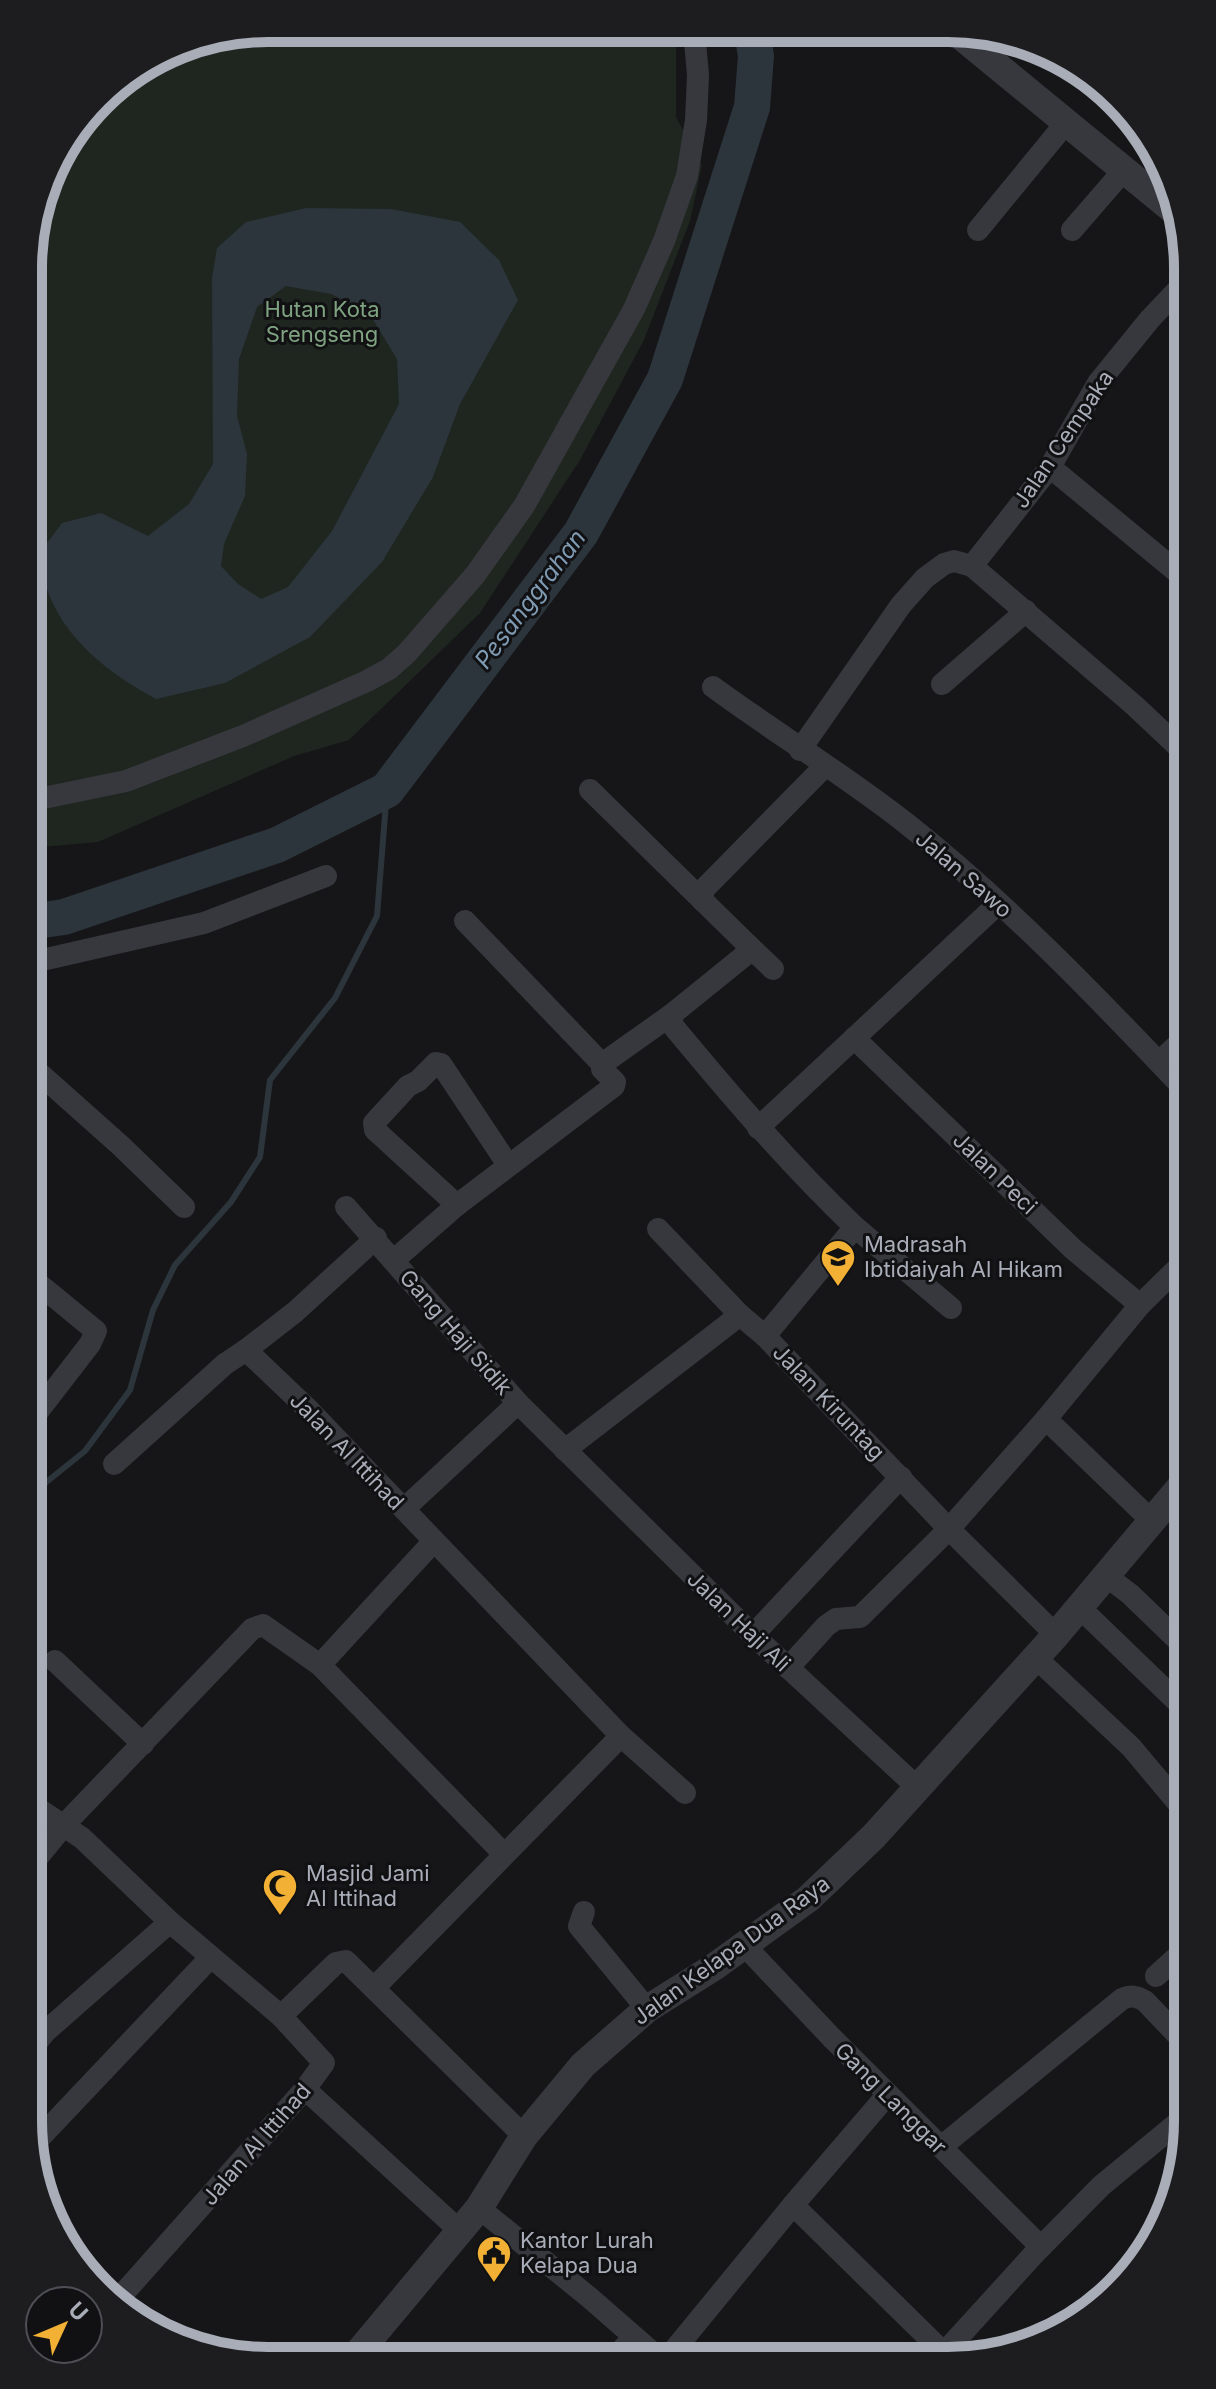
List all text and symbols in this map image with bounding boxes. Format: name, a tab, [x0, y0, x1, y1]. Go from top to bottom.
park label: Hutan Kota Srengseng	[265, 296, 379, 347]
street label: Jalan Cempaka	[1007, 365, 1119, 513]
water label: Pesanggrahan	[468, 524, 592, 674]
street label: Jalan Sawo	[911, 825, 1017, 923]
street label: Jalan Peci	[948, 1127, 1042, 1219]
place label: Madrasah Ibtidaiyah Al Hikam	[864, 1231, 1063, 1282]
school or university icon: Madrasah Ibtidaiyah Al Hikam	[819, 1238, 857, 1288]
street label: Gang Haji Sidik	[395, 1264, 517, 1400]
street label: Jalan Kiruntag	[768, 1339, 890, 1465]
street label: Jalan Al Ittihad	[285, 1387, 409, 1515]
street label: Jalan Haji Ali	[682, 1565, 796, 1677]
place label: Masjid Jami Al Ittihad	[306, 1860, 430, 1911]
mosque icon: Masjid Jami Al Ittihad	[261, 1867, 299, 1917]
street label: Jalan Kelapa Dua Raya	[628, 1870, 834, 2030]
street label: Gang Langgar	[830, 2037, 952, 2159]
street label: Jalan Al Ittihad	[196, 2078, 316, 2210]
place label: Kantor Lurah Kelapa Dua	[520, 2227, 654, 2278]
public building icon: Kantor Lurah Kelapa Dua	[475, 2234, 513, 2284]
north arrow	[24, 2285, 104, 2365]
text: U	[63, 2296, 93, 2326]

